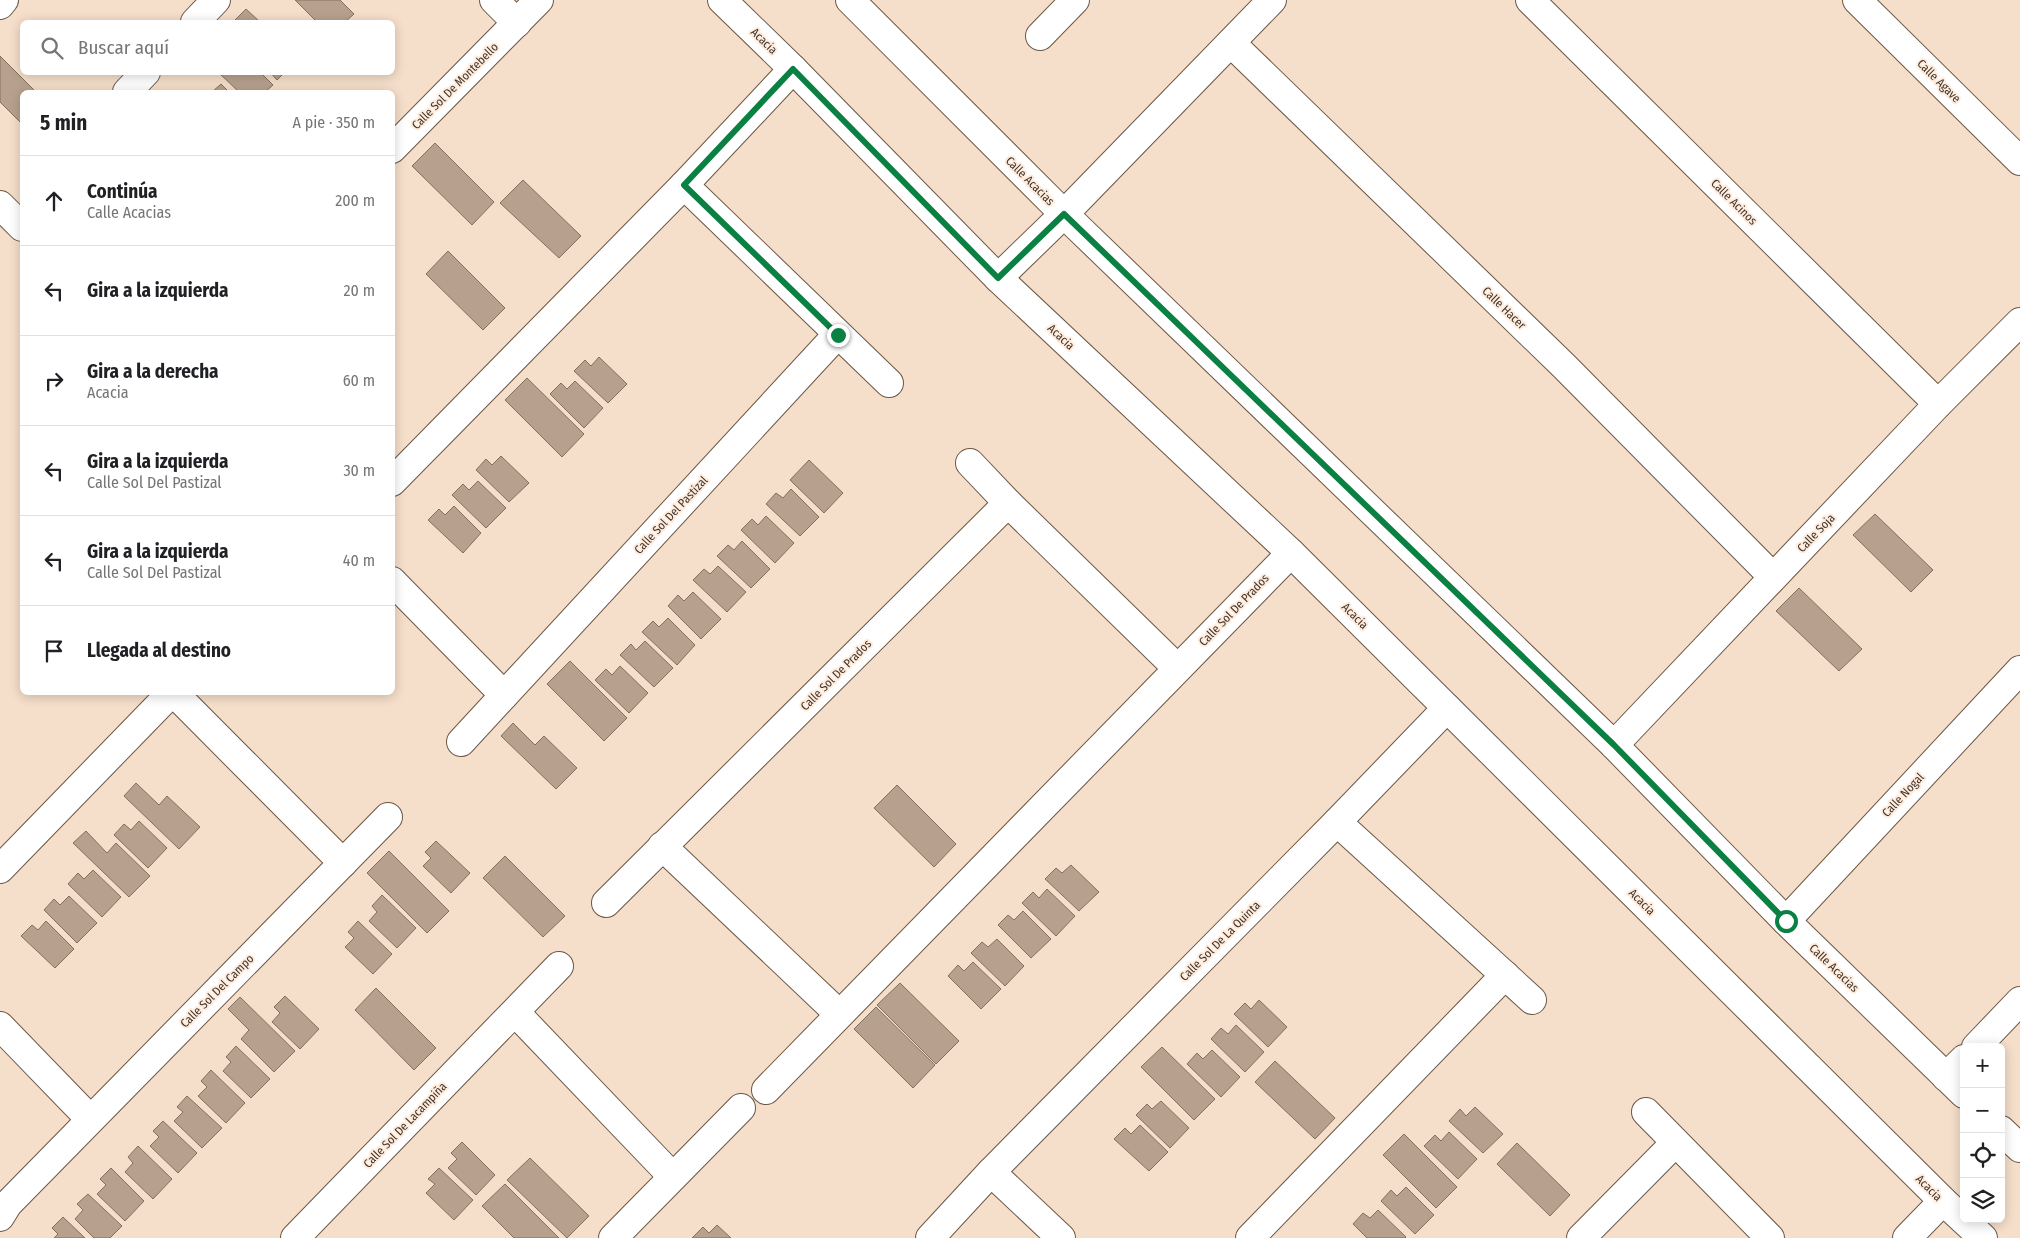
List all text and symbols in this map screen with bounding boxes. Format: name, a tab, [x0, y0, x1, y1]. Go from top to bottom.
search box	[20, 20, 395, 75]
street label: Acacia	[748, 25, 780, 57]
icon: search	[38, 34, 66, 62]
text: Buscar aquí	[78, 36, 169, 59]
street label: Calle Sol De Montebello	[409, 40, 501, 132]
street label: Calle Agave	[1914, 56, 1964, 106]
text: 5 min	[40, 110, 87, 136]
text: A pie · 350 m	[293, 113, 375, 132]
street label: Calle Acacias	[1003, 154, 1057, 208]
street label: Calle Acinos	[1708, 176, 1760, 228]
text: Continúa	[87, 180, 158, 203]
icon: ahead	[40, 187, 68, 215]
text: 200 m	[335, 191, 375, 210]
text: Calle Acacias	[87, 203, 171, 222]
icon: left	[40, 277, 68, 305]
text: Gira a la izquierda	[87, 279, 229, 302]
text: 20 m	[344, 281, 375, 300]
street label: Calle Hacer	[1479, 284, 1529, 333]
street label: Acacia	[1045, 321, 1077, 353]
route end	[827, 324, 850, 347]
text: Gira a la derecha	[87, 360, 219, 383]
icon: right	[40, 367, 68, 395]
text: 60 m	[343, 371, 375, 390]
text: Acacia	[87, 383, 129, 402]
text: Gira a la izquierda	[87, 450, 229, 473]
icon: left	[40, 457, 68, 485]
text: 30 m	[343, 461, 375, 480]
text: Calle Sol Del Pastizal	[87, 473, 222, 492]
street label: Calle Sol Del Pastizal	[631, 473, 711, 557]
street label: Calle Soja	[1794, 511, 1838, 555]
text: Gira a la izquierda	[87, 540, 229, 563]
icon: left	[40, 547, 68, 575]
text: 40 m	[343, 551, 375, 570]
text: Calle Sol Del Pastizal	[87, 563, 222, 582]
street label: Calle Sol De Prados	[1196, 571, 1272, 649]
street label: Acacia	[1339, 600, 1371, 632]
icon: arrive	[40, 637, 68, 665]
street label: Calle Sol De Prados	[798, 637, 874, 713]
text: Llegada al destino	[87, 639, 231, 662]
street label: Calle Nogal	[1879, 770, 1927, 820]
street label: Acacia	[1626, 886, 1658, 918]
street label: Calle Sol De La Quinta	[1177, 898, 1263, 984]
route start	[1775, 910, 1798, 933]
street label: Calle Acacias	[1806, 941, 1862, 995]
street label: Calle Sol Del Campo	[178, 952, 256, 1030]
map controls	[1960, 1043, 2005, 1223]
button: +	[1960, 1043, 2005, 1088]
street label: Calle Sol De Lacampiña	[361, 1079, 450, 1171]
button: −	[1960, 1088, 2005, 1133]
button: locate	[1960, 1133, 2005, 1178]
street label: Acacia	[1913, 1172, 1945, 1204]
button: layers	[1960, 1178, 2005, 1223]

